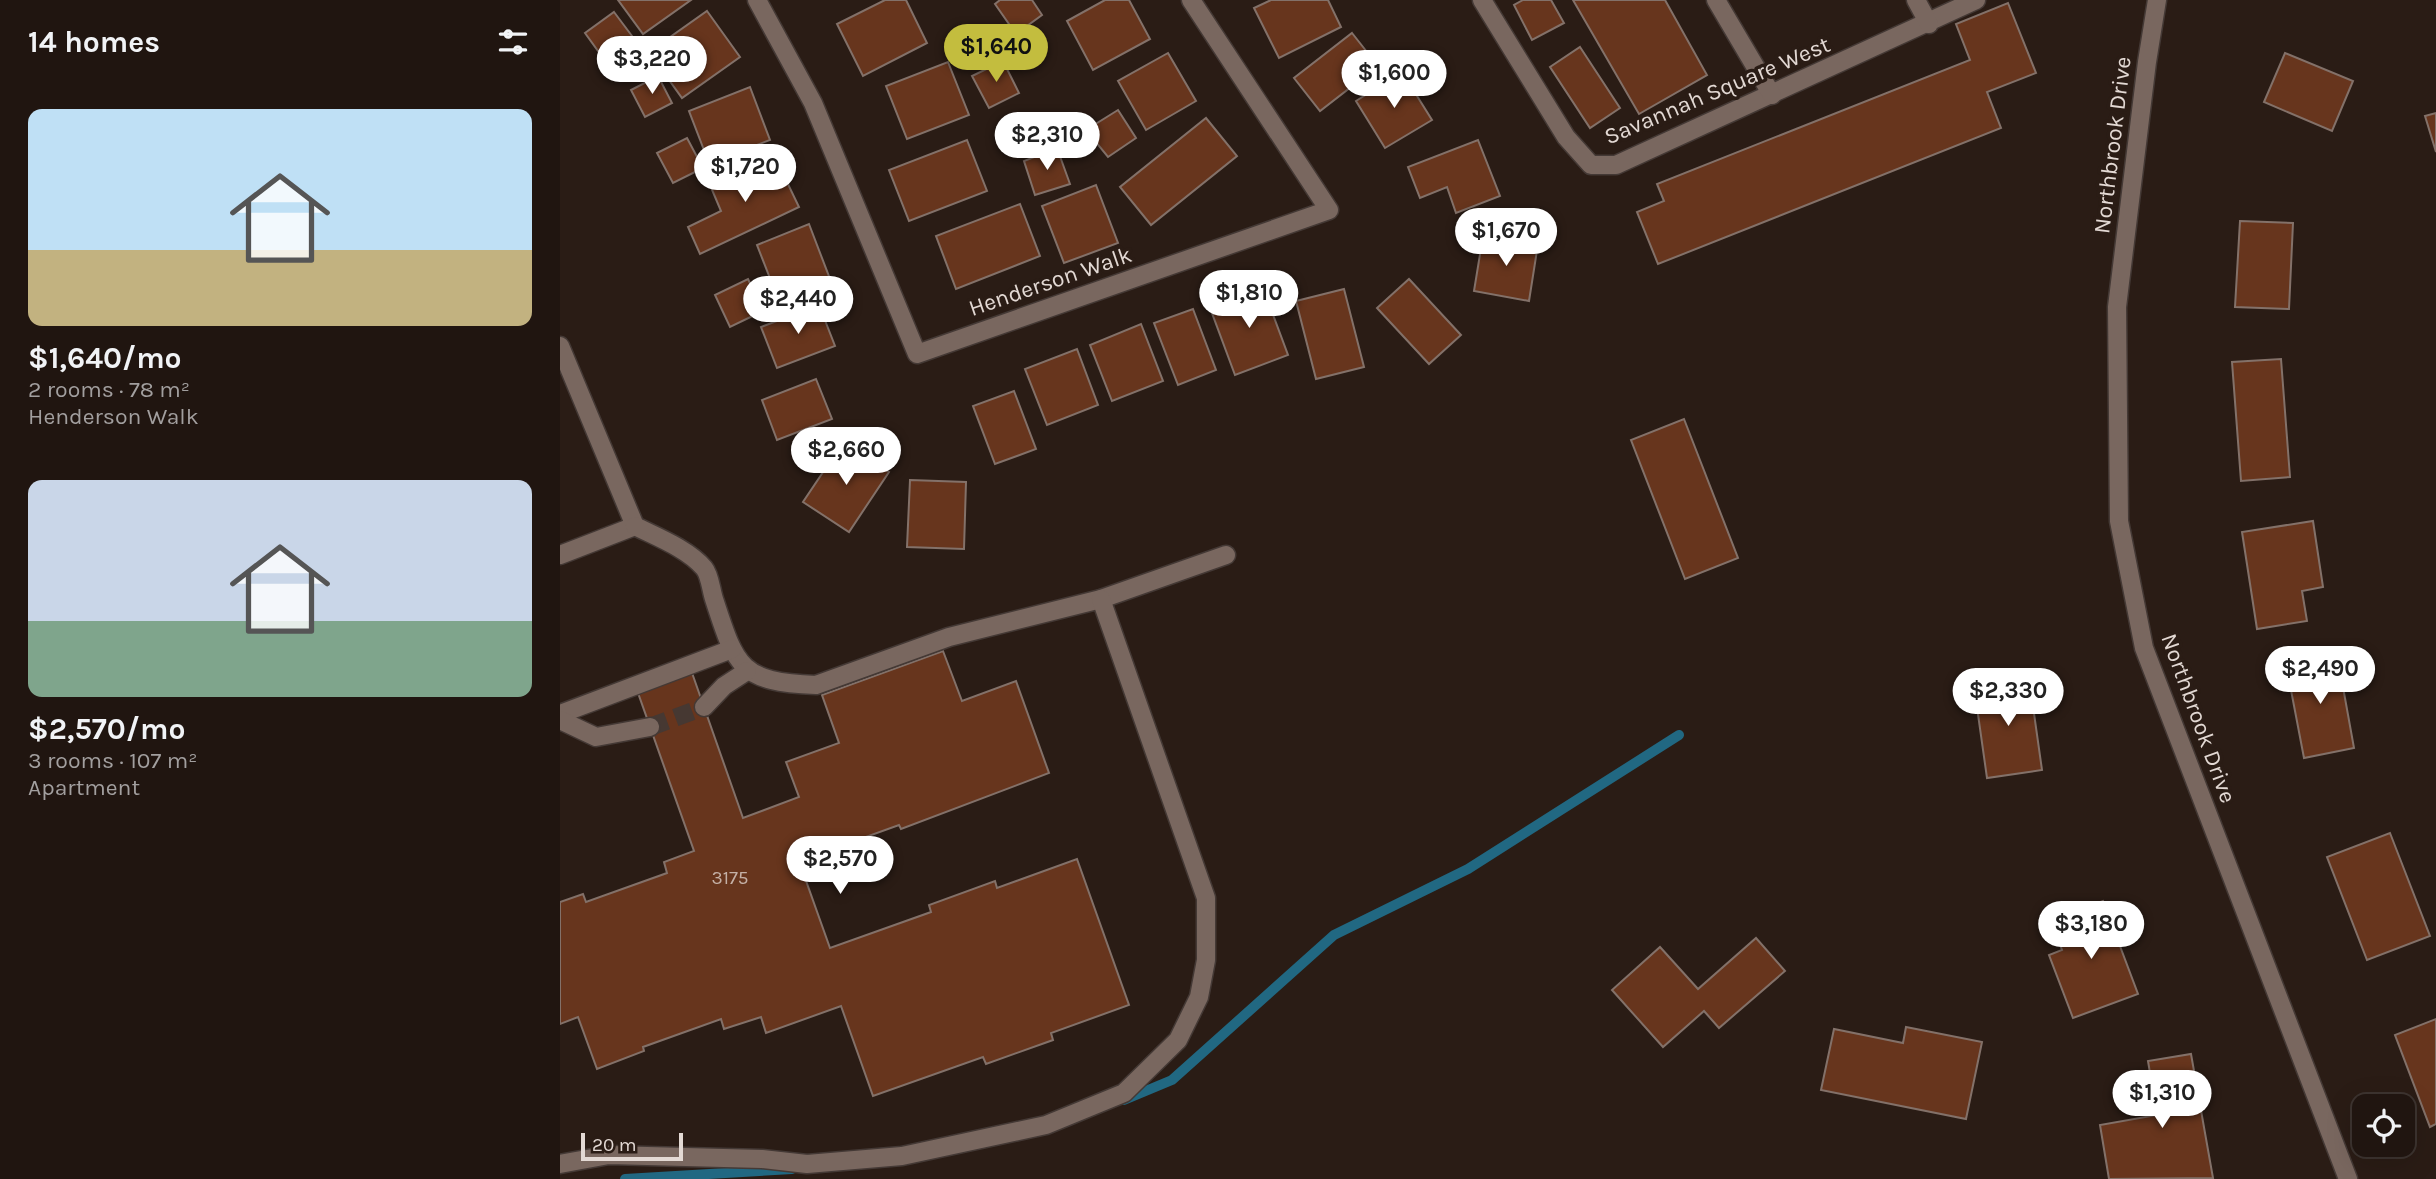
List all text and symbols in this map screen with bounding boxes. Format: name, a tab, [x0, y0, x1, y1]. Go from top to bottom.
icon: filters	[494, 23, 532, 61]
text: 14 homes	[28, 24, 160, 60]
pin: $1,640	[939, 24, 1053, 84]
street label: Savannah Square West	[1600, 31, 1834, 150]
text: $1,640	[960, 33, 1032, 60]
pin: $3,220	[595, 36, 709, 96]
text: $3,220	[613, 45, 691, 72]
pin: $1,600	[1337, 50, 1451, 110]
street label: Northbrook Drive	[2088, 55, 2137, 235]
text: $1,600	[1358, 59, 1430, 86]
pin: $2,310	[990, 113, 1104, 172]
text: $2,310	[1011, 121, 1083, 148]
pin: $1,720	[688, 144, 802, 204]
text: $1,720	[710, 153, 780, 180]
icon: home	[217, 155, 343, 281]
pin: $1,670	[1449, 208, 1563, 268]
text: $1,670	[1471, 217, 1541, 244]
street label: Henderson Walk	[965, 241, 1135, 322]
pin: $1,810	[1192, 270, 1306, 330]
pin: $2,440	[741, 276, 855, 336]
text: $1,810	[1215, 279, 1283, 306]
text: $2,440	[759, 285, 837, 312]
text: $1,640/mo	[28, 340, 182, 376]
text: 2 rooms · 78 m²	[28, 376, 190, 403]
text: Henderson Walk	[28, 403, 199, 430]
pin: $2,660	[789, 428, 903, 487]
text: $2,660	[807, 436, 885, 463]
icon: home	[217, 526, 343, 652]
street label: Northbrook Drive	[2155, 630, 2242, 807]
pin: $2,490	[2263, 646, 2377, 706]
text: $2,490	[2281, 655, 2359, 682]
pin: $2,330	[1951, 668, 2065, 728]
text: $2,330	[1969, 677, 2047, 704]
text: $2,570/mo	[28, 711, 185, 747]
text: 3 rooms · 107 m²	[28, 747, 197, 774]
text: Apartment	[28, 774, 140, 801]
pin: $2,570	[783, 836, 897, 896]
text: $2,570	[803, 845, 877, 872]
house number: 3175	[711, 867, 749, 889]
pin: $3,180	[2034, 902, 2148, 961]
text: $3,180	[2054, 910, 2128, 937]
pin: $1,310	[2105, 1070, 2219, 1130]
text: $1,310	[2129, 1079, 2195, 1106]
map controls	[2352, 1094, 2415, 1157]
button: locate	[2352, 1094, 2415, 1157]
scale bar	[581, 1130, 682, 1162]
text: 20 m	[592, 1134, 637, 1156]

